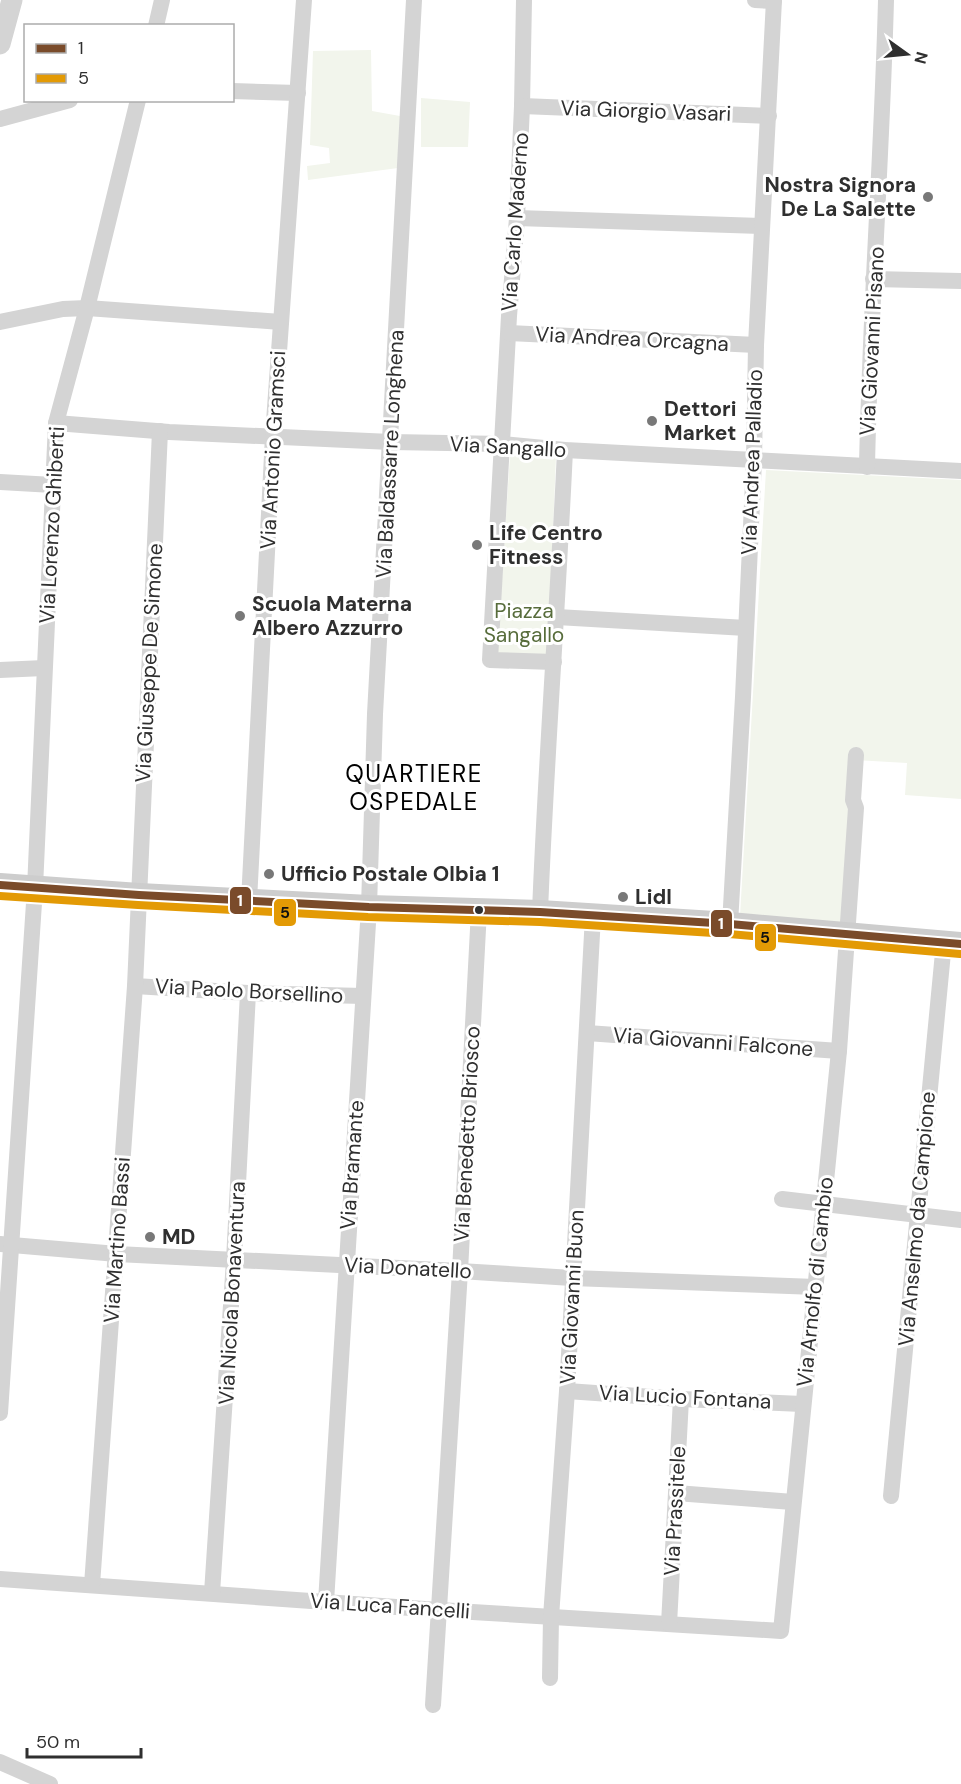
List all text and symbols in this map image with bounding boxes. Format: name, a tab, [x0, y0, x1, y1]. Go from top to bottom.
legend	[24, 24, 234, 102]
north arrow	[877, 24, 937, 84]
text: 1	[78, 36, 84, 60]
text: N	[909, 49, 933, 66]
text: 5	[78, 66, 89, 90]
street label: Via Giorgio Vasari	[560, 94, 732, 128]
street label: Via Carlo Maderno	[495, 131, 535, 313]
place label: Nostra Signora De La Salette	[764, 171, 916, 223]
marker: Nostra Signora De La Salette	[921, 190, 935, 204]
street label: Via Giovanni Pisano	[853, 246, 891, 436]
street label: Via Andrea Orcagna	[534, 320, 730, 358]
street label: Via Baldassarre Longhena	[370, 329, 410, 579]
street label: Via Antonio Gramsci	[254, 350, 292, 550]
street label: Via Andrea Palladio	[735, 368, 769, 556]
place label: Dettori Market	[664, 395, 736, 447]
marker: Dettori Market	[645, 414, 659, 428]
street label: Via Lorenzo Ghiberti	[33, 426, 71, 624]
street label: Via Sangallo	[449, 430, 567, 464]
place label: Life Centro Fitness	[489, 519, 603, 571]
marker: Life Centro Fitness	[470, 538, 484, 552]
street label: Via Giuseppe De Simone	[129, 543, 169, 783]
place label: Scuola Materna Albero Azzurro	[252, 590, 412, 642]
park label: Piazza Sangallo	[484, 597, 564, 649]
marker: Scuola Materna Albero Azzurro	[233, 609, 247, 623]
district label: QUARTIERE OSPEDALE	[345, 758, 483, 817]
place label: Ufficio Postale Olbia 1	[281, 860, 499, 888]
marker: Ufficio Postale Olbia 1	[262, 867, 276, 881]
place label: Lidl	[635, 883, 672, 911]
line badge: 1	[229, 886, 252, 915]
text: 1	[237, 890, 243, 911]
marker: Lidl	[616, 890, 630, 904]
line badge: 5	[273, 898, 297, 927]
text: 5	[280, 902, 290, 923]
unlabelled marker	[473, 904, 485, 916]
line badge: 1	[710, 909, 733, 938]
text: 1	[718, 913, 724, 934]
line badge: 5	[754, 923, 777, 952]
text: 5	[760, 927, 770, 948]
street label: Via Paolo Borsellino	[154, 972, 344, 1010]
street label: Via Giovanni Falcone	[612, 1021, 814, 1063]
street label: Via Benedetto Briosco	[447, 1025, 487, 1243]
street label: Via Anselmo da Campione	[892, 1090, 942, 1348]
street label: Via Bramante	[333, 1099, 371, 1231]
street label: Via Martino Bassi	[97, 1156, 137, 1324]
street label: Via Arnolfo di Cambio	[790, 1175, 840, 1389]
street label: Via Nicola Bonaventura	[212, 1180, 252, 1406]
street label: Via Giovanni Buon	[553, 1209, 591, 1385]
place label: MD	[162, 1223, 195, 1251]
marker: MD	[143, 1230, 157, 1244]
street label: Via Donatello	[343, 1251, 473, 1285]
street label: Via Lucio Fontana	[598, 1378, 772, 1416]
street label: Via Prassitele	[658, 1445, 692, 1577]
street label: Via Luca Fancelli	[309, 1586, 471, 1626]
scale bar	[27, 1721, 141, 1759]
text: 50 m	[36, 1730, 80, 1754]

